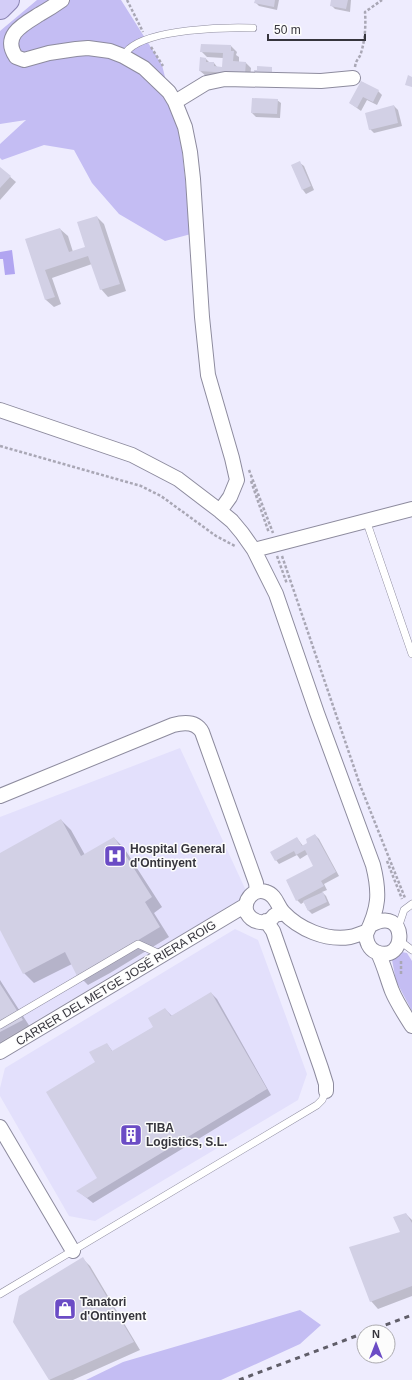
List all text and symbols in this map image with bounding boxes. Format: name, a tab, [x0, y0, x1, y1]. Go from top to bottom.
scale bar	[268, 16, 365, 42]
text: 50 m	[274, 23, 301, 37]
place label: Hospital General d'Ontinyent	[130, 842, 225, 870]
hospital icon: Hospital General d'Ontinyent	[102, 843, 128, 869]
street label: CARRER DEL METGE JOSÉ RIERA ROIG	[13, 917, 219, 1048]
place label: TIBA Logistics, S.L.	[146, 1121, 227, 1149]
building icon: TIBA Logistics, S.L.	[118, 1122, 144, 1148]
place label: Tanatori d'Ontinyent	[80, 1295, 146, 1323]
shop icon: Tanatori d'Ontinyent	[52, 1296, 78, 1322]
north arrow	[356, 1324, 396, 1364]
text: N	[372, 1328, 380, 1340]

